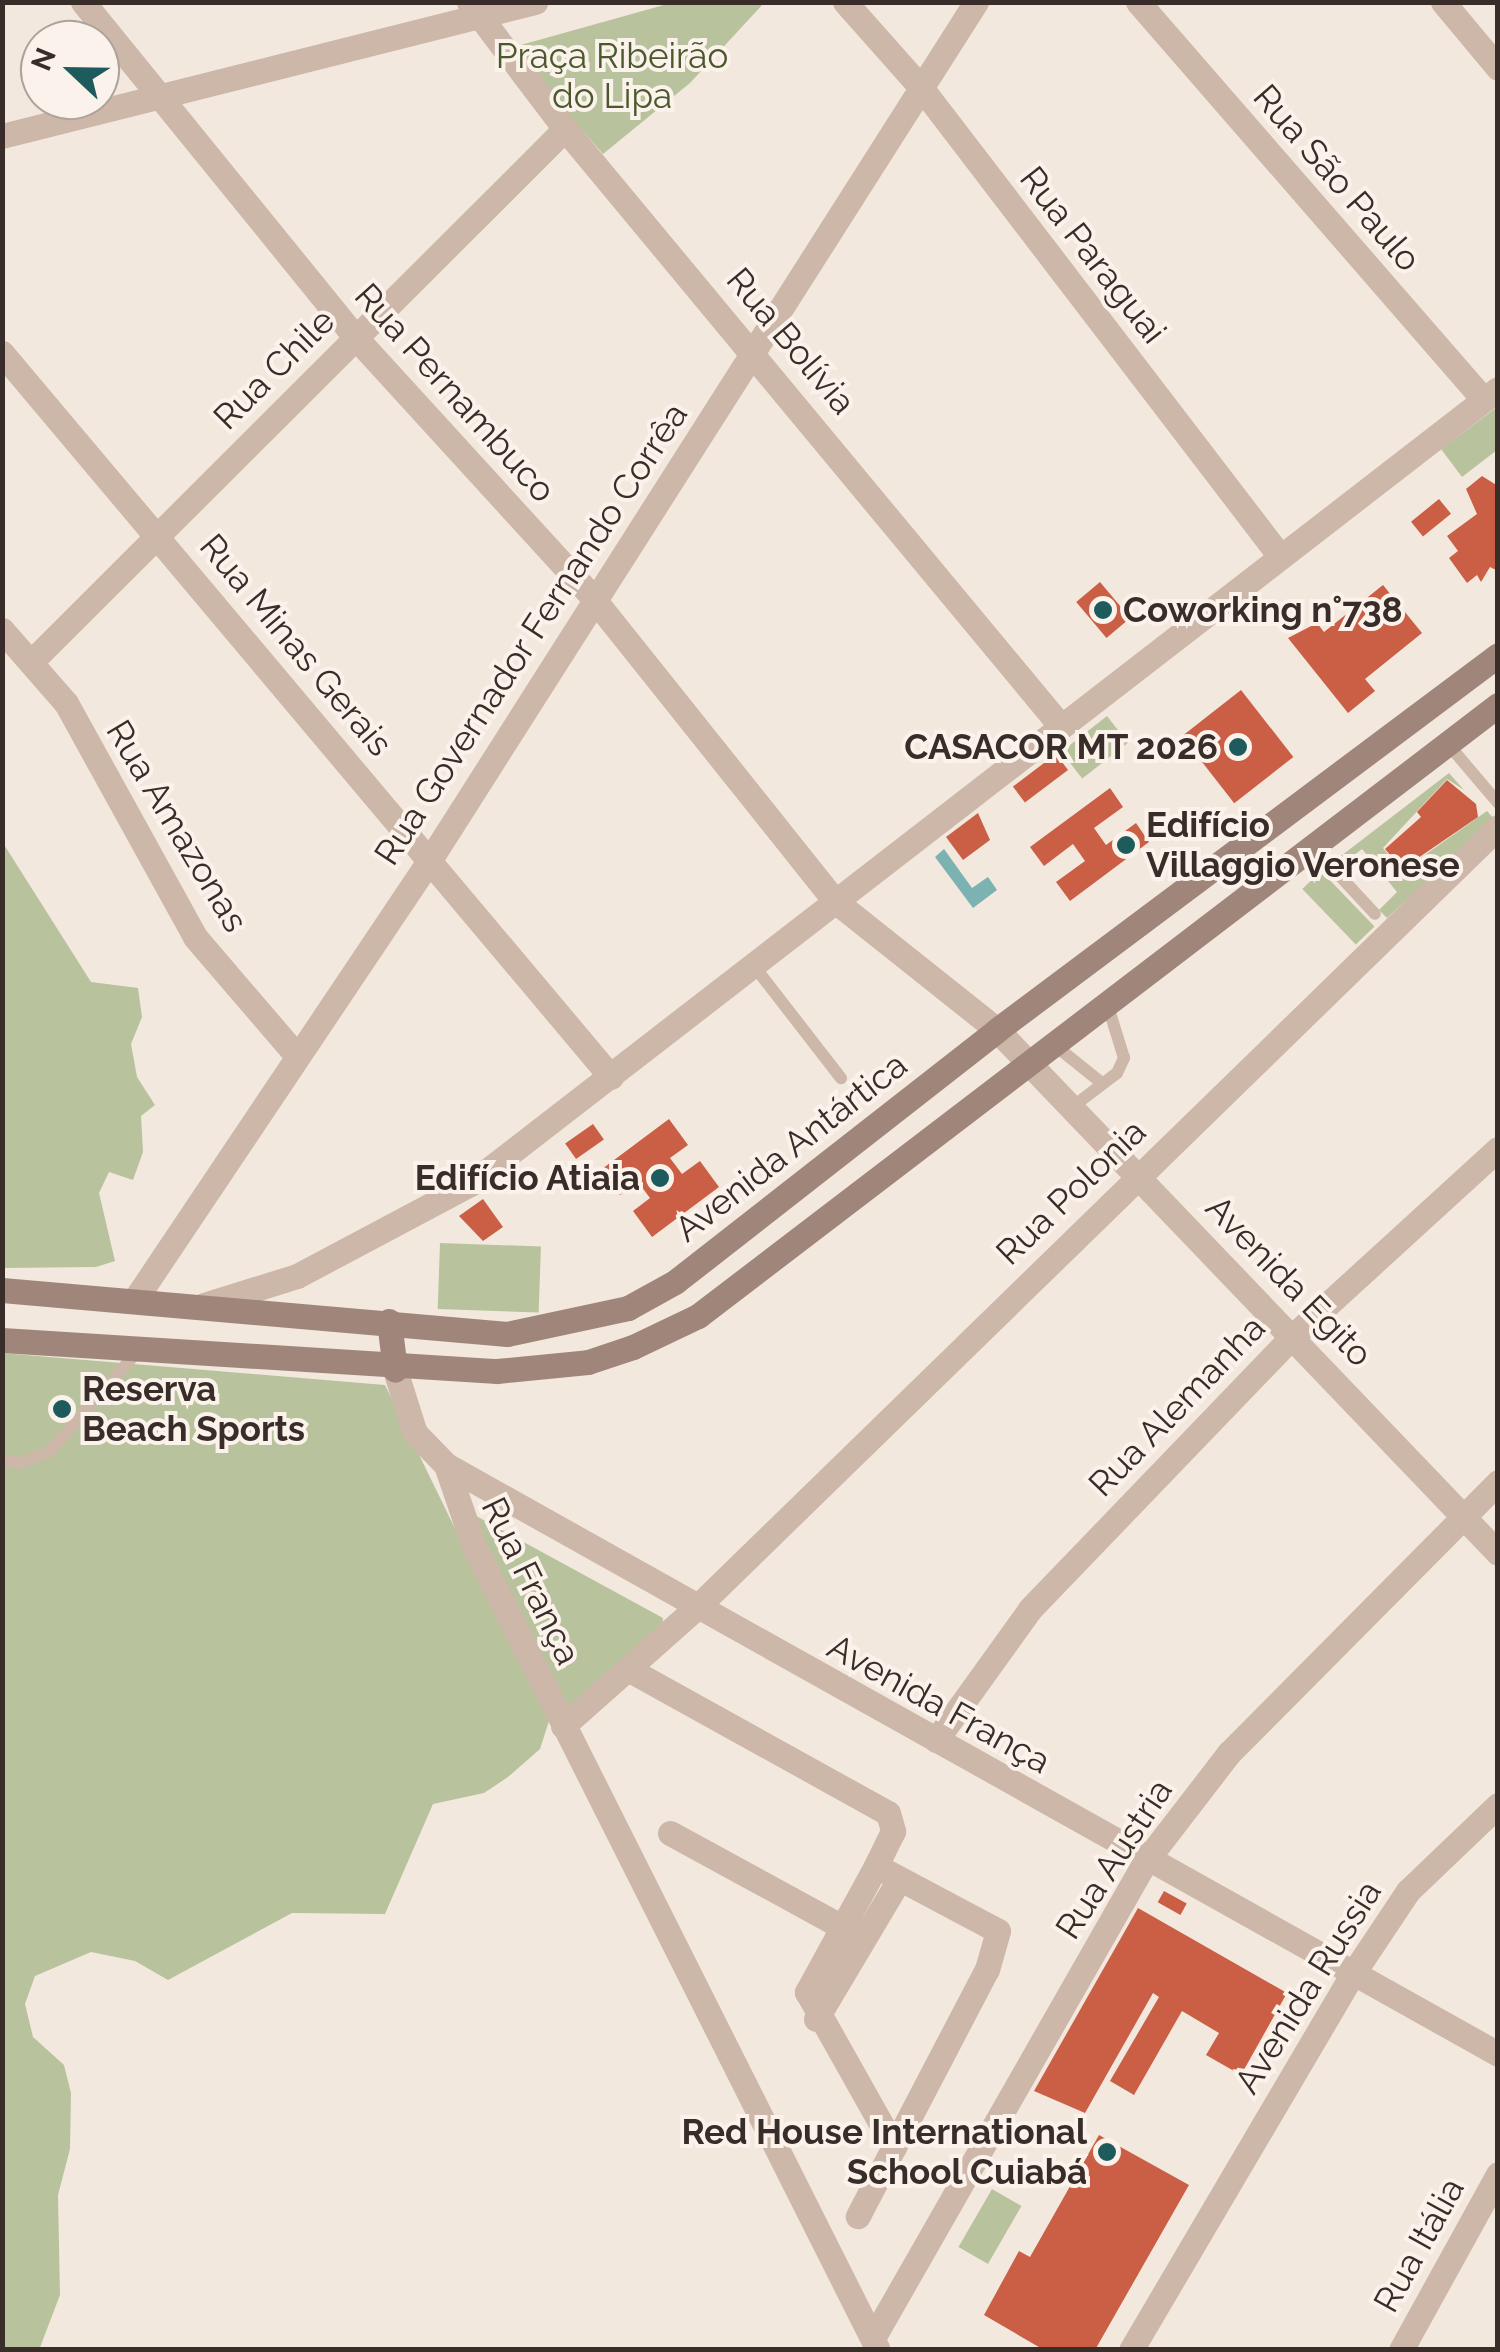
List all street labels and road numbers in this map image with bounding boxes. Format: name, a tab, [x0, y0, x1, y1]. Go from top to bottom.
street label: Rua São Paulo	[1245, 76, 1429, 280]
street label: Rua Paraguai	[1011, 158, 1175, 352]
street label: Rua Bolívia	[718, 259, 864, 423]
street label: Rua Pernambuco	[346, 275, 564, 511]
street label: Rua Chile	[205, 300, 343, 438]
street label: Rua Governador Fernando Corrêa	[366, 395, 696, 873]
street label: Rua Minas Gerais	[191, 526, 401, 764]
street label: Rua Amazonas	[97, 712, 257, 940]
street label: Avenida Antártica	[666, 1043, 916, 1251]
street label: Rua Polonia	[988, 1111, 1154, 1273]
street label: Avenida Egito	[1197, 1187, 1381, 1375]
street label: Rua Alemanha	[1080, 1306, 1274, 1506]
street label: Rua França	[473, 1491, 589, 1671]
street label: Avenida França	[820, 1625, 1058, 1783]
street label: Rua Austria	[1047, 1771, 1181, 1947]
street label: Avenida Russia	[1226, 1873, 1390, 2101]
street label: Rua Itália	[1365, 2171, 1473, 2319]

